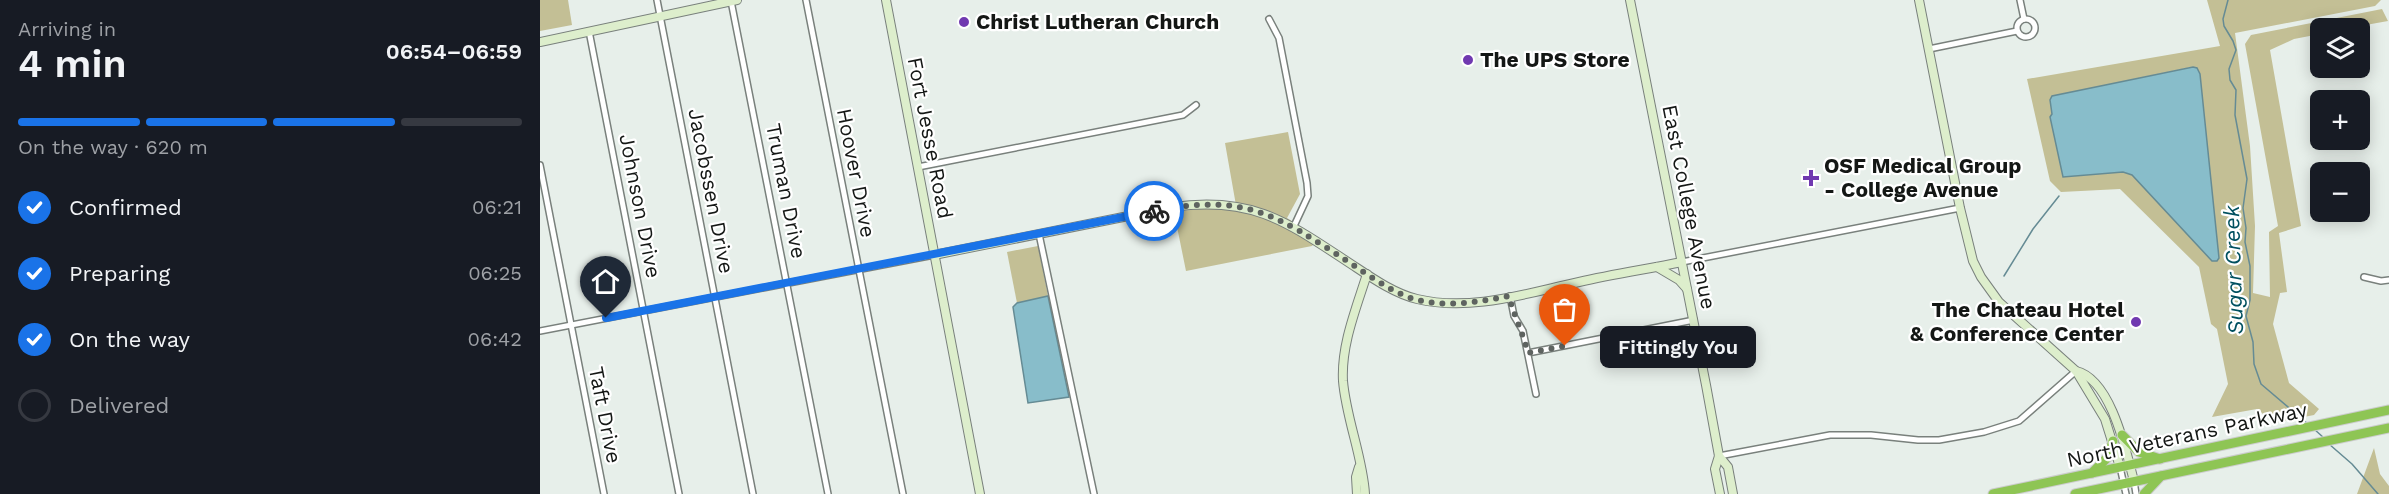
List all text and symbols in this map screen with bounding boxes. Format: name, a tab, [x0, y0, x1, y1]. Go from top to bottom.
place label: Christ Lutheran Church	[976, 9, 1219, 34]
marker: Christ Lutheran Church	[957, 15, 971, 29]
text: Arriving in	[18, 17, 116, 41]
map controls	[2310, 18, 2370, 222]
button: layers	[2310, 18, 2370, 78]
text: 06:54–06:59	[386, 39, 522, 64]
text: 4 min	[18, 41, 127, 86]
place label: The UPS Store	[1480, 47, 1630, 72]
marker: The UPS Store	[1461, 53, 1475, 67]
street label: Fort Jesse Road	[903, 55, 958, 221]
button: +	[2310, 90, 2370, 150]
street label: East College Avenue	[1657, 102, 1722, 311]
street label: Jacobssen Drive	[683, 106, 740, 276]
street label: Hoover Drive	[832, 106, 881, 240]
street label: Truman Drive	[761, 121, 812, 261]
street label: Johnson Drive	[614, 132, 667, 280]
text: On the way · 620 m	[18, 135, 208, 159]
place label: OSF Medical Group - College Avenue	[1824, 153, 2022, 202]
button: −	[2310, 162, 2370, 222]
marker: OSF Medical Group - College Avenue	[1802, 169, 1820, 187]
courier	[1124, 181, 1184, 241]
icon: check	[18, 191, 51, 224]
text: Confirmed	[69, 195, 182, 220]
text: 06:21	[472, 195, 522, 219]
icon: bike	[1138, 195, 1171, 228]
water label: Sugar Creek	[2219, 204, 2248, 335]
pin	[580, 256, 631, 318]
icon: check	[18, 257, 51, 290]
text: Preparing	[69, 261, 170, 286]
text: 06:25	[468, 261, 522, 285]
icon: home	[589, 265, 622, 298]
pin	[1539, 284, 1590, 346]
icon: bag	[1548, 293, 1581, 326]
place label: The Chateau Hotel & Conference Center	[1910, 297, 2124, 346]
marker: The Chateau Hotel & Conference Center	[2129, 315, 2143, 329]
icon: check	[18, 323, 51, 356]
callout: Fittingly You	[1601, 325, 1757, 367]
text: On the way	[69, 327, 190, 352]
text: 06:42	[468, 327, 522, 351]
text: Fittingly You	[1618, 335, 1738, 359]
street label: Taft Drive	[584, 365, 627, 465]
text: Delivered	[69, 393, 169, 418]
street label: North Veterans Parkway	[2064, 397, 2310, 472]

